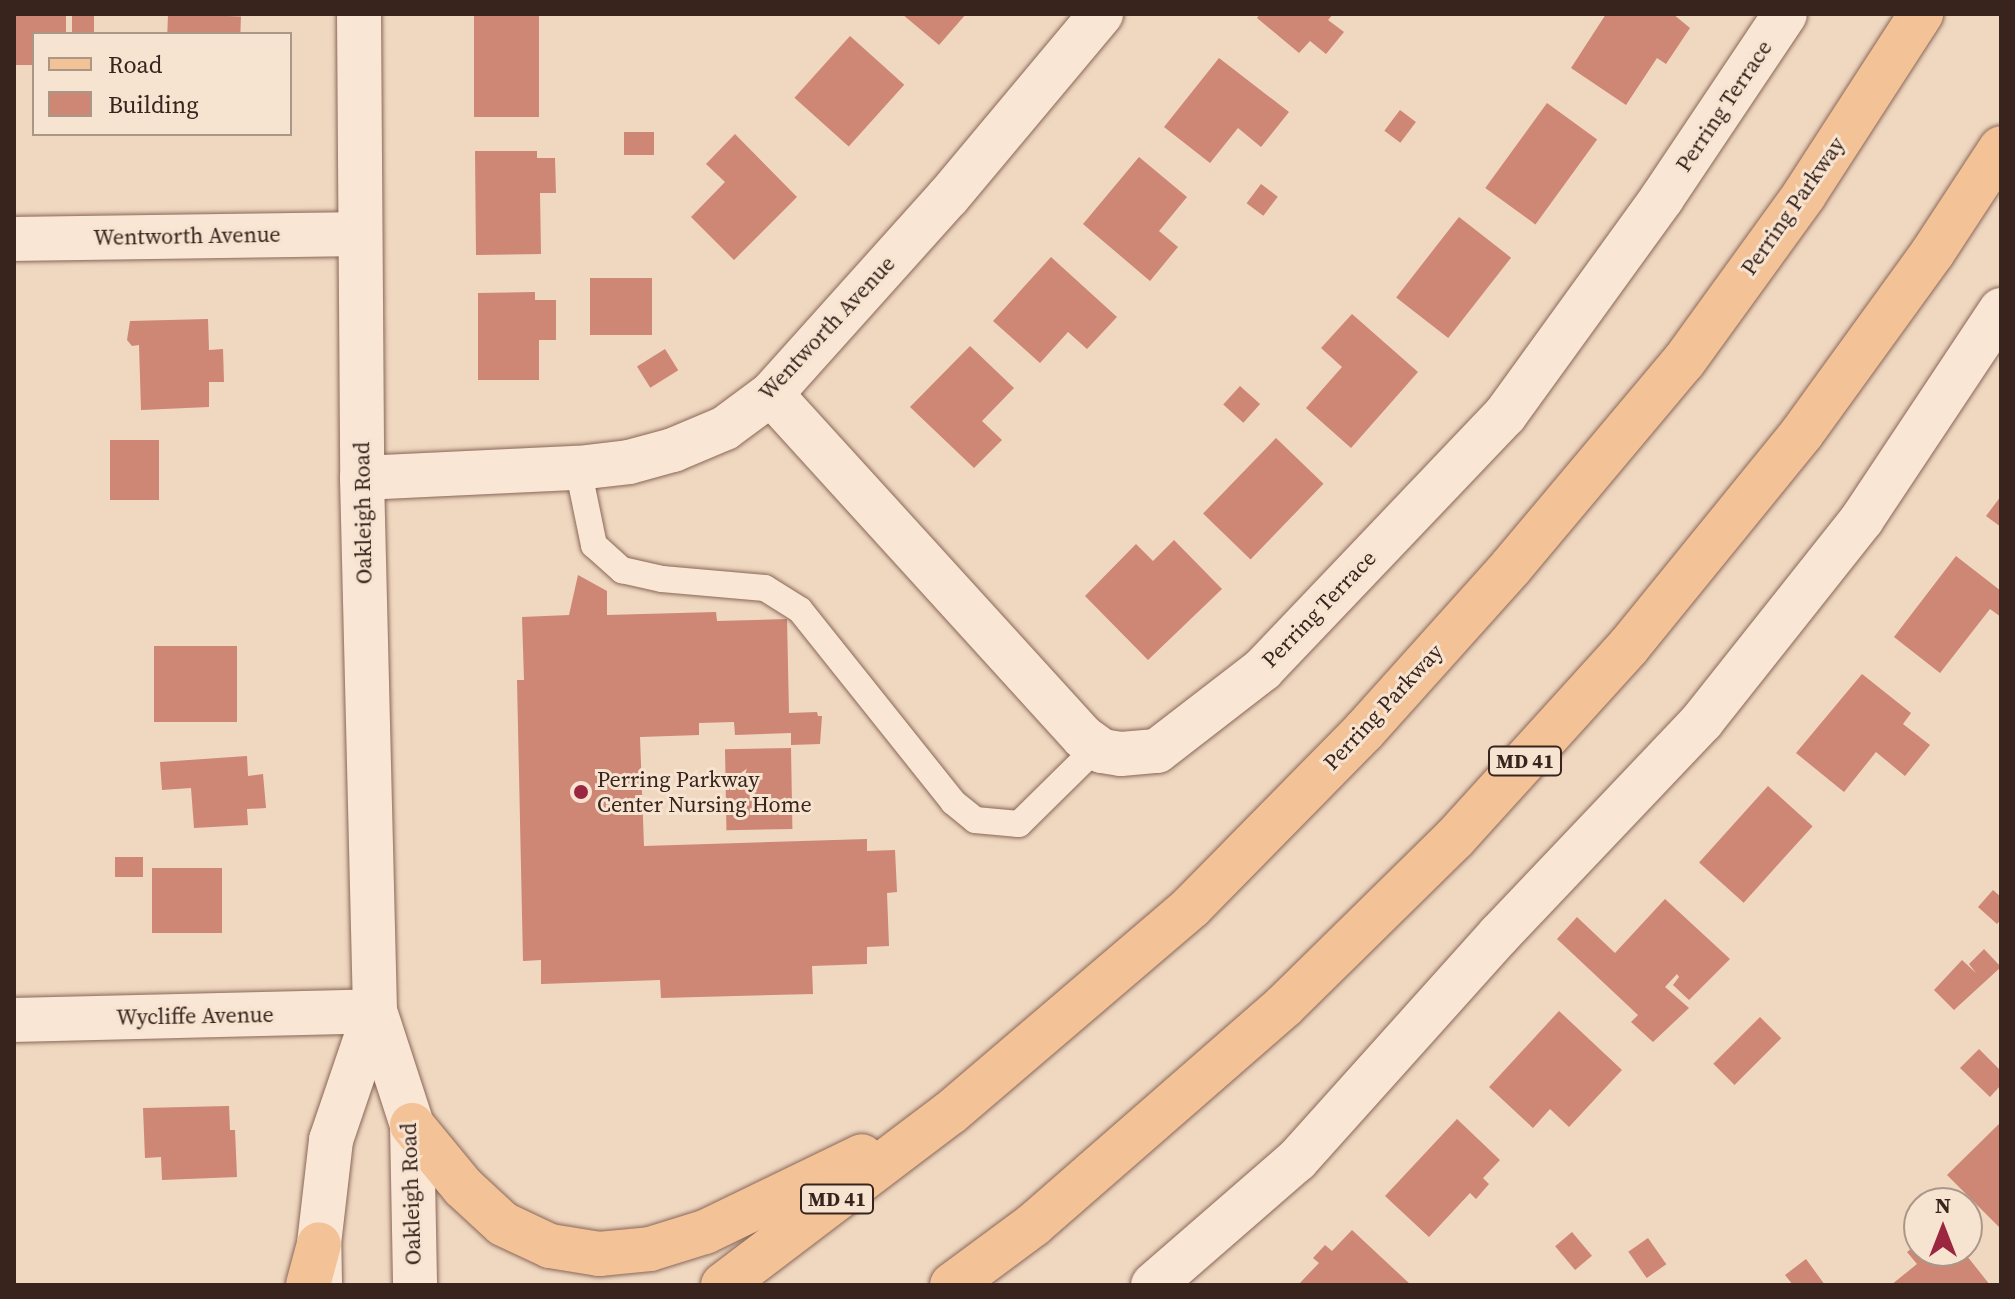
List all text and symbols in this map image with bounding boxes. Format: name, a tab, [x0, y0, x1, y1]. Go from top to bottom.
legend	[32, 32, 292, 136]
street label: Perring Terrace	[1670, 35, 1778, 177]
text: Road	[108, 48, 162, 81]
text: Building	[108, 88, 199, 121]
street label: Perring Parkway	[1736, 132, 1850, 280]
street label: Wentworth Avenue	[93, 221, 281, 251]
street label: Wentworth Avenue	[753, 251, 901, 405]
street label: Oakleigh Road	[349, 442, 377, 584]
street label: Perring Terrace	[1256, 545, 1382, 673]
street label: Perring Parkway	[1318, 639, 1448, 775]
road number: MD 41	[1487, 745, 1563, 777]
place label: Perring Parkway Center Nursing Home	[597, 766, 812, 818]
marker: Perring Parkway Center Nursing Home	[572, 783, 590, 801]
street label: Wycliffe Avenue	[116, 1001, 274, 1031]
street label: Oakleigh Road	[395, 1122, 427, 1266]
road number: MD 41	[799, 1183, 875, 1215]
north arrow	[1903, 1187, 1983, 1267]
text: N	[1935, 1190, 1951, 1220]

